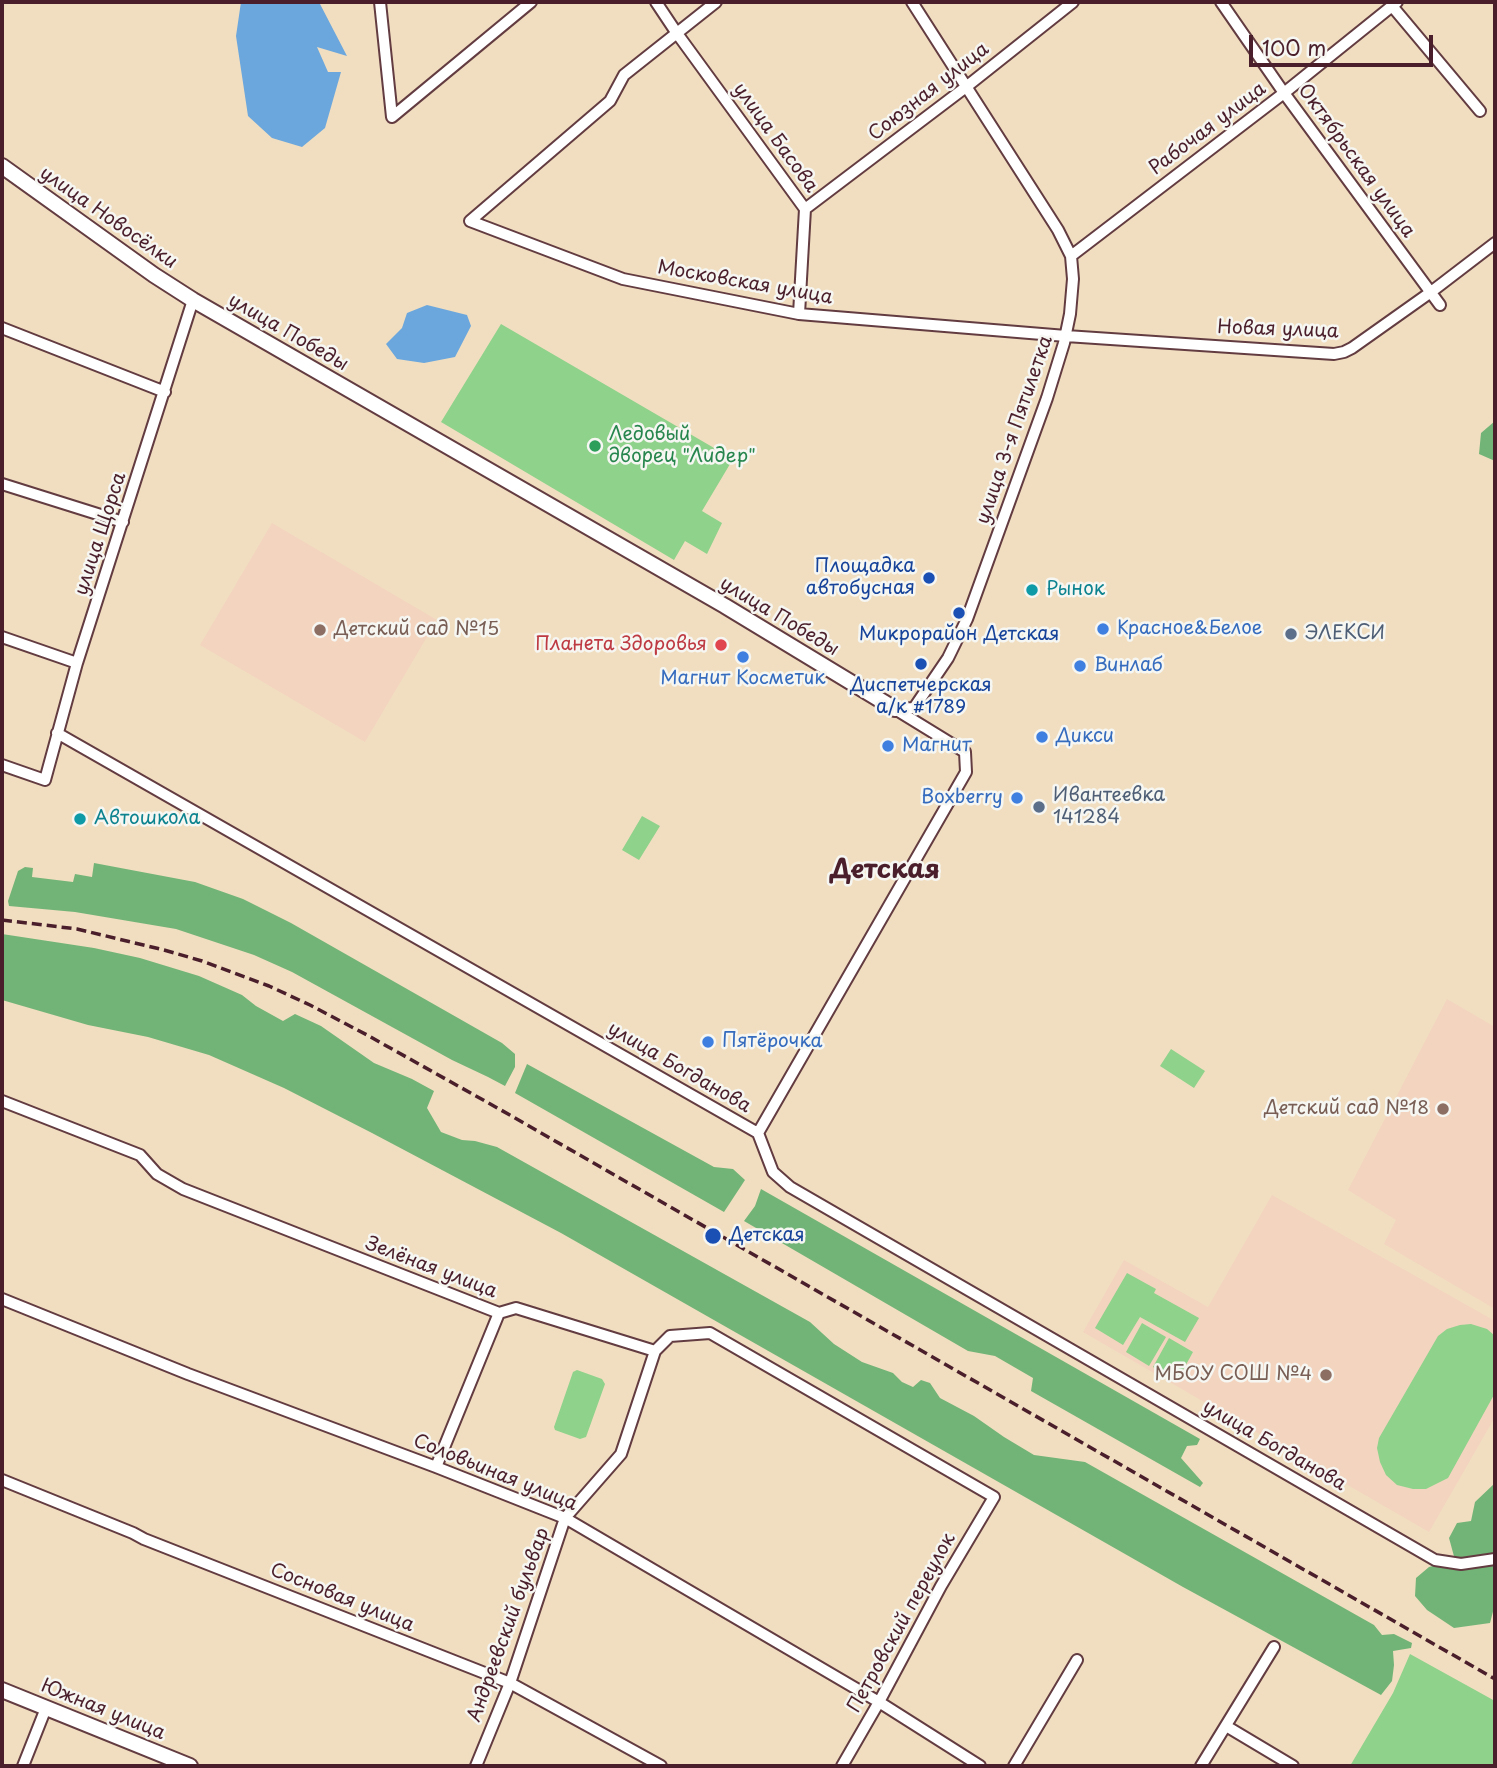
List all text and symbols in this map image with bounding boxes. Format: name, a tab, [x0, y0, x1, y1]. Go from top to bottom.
scale bar	[1252, 21, 1436, 65]
text: 100 m	[1262, 31, 1326, 63]
street label: Союзная улица	[864, 38, 994, 146]
street label: Рабочая улица	[1145, 78, 1271, 180]
street label: улица Басова	[728, 79, 822, 197]
street label: Октябрьская улица	[1293, 80, 1419, 242]
street label: улица Новосёлки	[35, 162, 181, 274]
street label: Московская улица	[656, 256, 834, 310]
street label: улица Победы	[224, 289, 352, 377]
street label: Новая улица	[1217, 316, 1339, 344]
street label: улица 3-я Пятилетка	[972, 333, 1058, 527]
place label: Ледовый дворец "Лидер"	[609, 424, 756, 468]
marker: Ледовый дворец "Лидер"	[587, 438, 603, 454]
street label: улица Щорса	[70, 470, 132, 598]
place label: Площадка автобусная	[806, 556, 915, 600]
marker: Площадка автобусная	[921, 570, 937, 586]
street label: улица Победы	[715, 572, 843, 662]
place label: Рынок	[1046, 579, 1105, 601]
marker: Рынок	[1024, 582, 1040, 598]
marker: Микрорайон Детская	[951, 605, 967, 621]
place label: Красное&Белое	[1117, 618, 1262, 640]
place label: Детский сад №15	[334, 619, 499, 641]
marker: Красное&Белое	[1095, 621, 1111, 637]
marker: Детский сад №15	[312, 622, 328, 638]
place label: ЭЛЕКСИ	[1305, 623, 1385, 645]
place label: Микрорайон Детская	[859, 624, 1059, 646]
marker: ЭЛЕКСИ	[1283, 626, 1299, 642]
place label: Планета Здоровья	[535, 634, 707, 656]
marker: Планета Здоровья	[713, 637, 729, 653]
marker: Магнит Косметик	[735, 649, 751, 665]
place label: Винлаб	[1094, 655, 1163, 677]
marker: Диспетчерская а/к #1789	[913, 656, 929, 672]
marker: Винлаб	[1072, 658, 1088, 674]
place label: Магнит Косметик	[660, 668, 826, 690]
place label: Диспетчерская а/к #1789	[850, 675, 992, 719]
place label: Дикси	[1056, 726, 1114, 748]
marker: Дикси	[1034, 729, 1050, 745]
place label: Магнит	[902, 735, 972, 757]
marker: Магнит	[880, 738, 896, 754]
place label: Ивантеевка 141284	[1053, 785, 1165, 829]
place label: Boxberry	[921, 787, 1003, 809]
marker: Boxberry	[1009, 790, 1025, 806]
marker: Ивантеевка 141284	[1031, 799, 1047, 815]
place label: Автошкола	[94, 808, 200, 830]
marker: Автошкола	[72, 811, 88, 827]
district label: Детская	[830, 855, 940, 887]
street label: улица Богданова	[603, 1018, 755, 1118]
place label: Пятёрочка	[722, 1031, 823, 1053]
marker: Пятёрочка	[700, 1034, 716, 1050]
place label: Детский сад №18	[1264, 1098, 1429, 1120]
marker: Детский сад №18	[1435, 1101, 1451, 1117]
place label: Детская	[729, 1225, 805, 1247]
marker: Детская	[703, 1226, 723, 1246]
street label: Зелёная улица	[362, 1232, 500, 1304]
place label: МБОУ СОШ №4	[1155, 1364, 1312, 1386]
marker: МБОУ СОШ №4	[1318, 1367, 1334, 1383]
street label: улица Богданова	[1198, 1396, 1350, 1496]
street label: Соловьиная улица	[410, 1430, 580, 1516]
street label: Андреевский бульвар	[463, 1525, 555, 1725]
street label: Петровский переулок	[843, 1529, 961, 1717]
street label: Сосновая улица	[267, 1559, 417, 1637]
street label: Южная улица	[38, 1675, 168, 1745]

